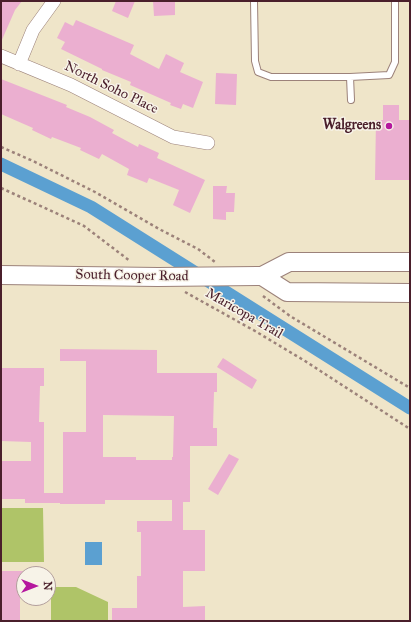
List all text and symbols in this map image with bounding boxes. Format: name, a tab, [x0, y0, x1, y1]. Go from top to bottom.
street label: North Soho Place	[61, 58, 161, 118]
place label: Walgreens	[323, 118, 381, 134]
marker: Walgreens	[384, 121, 394, 131]
street label: South Cooper Road	[75, 267, 189, 285]
street label: Maricopa Trail	[202, 285, 286, 343]
north arrow	[16, 566, 56, 606]
text: N	[41, 581, 54, 591]

